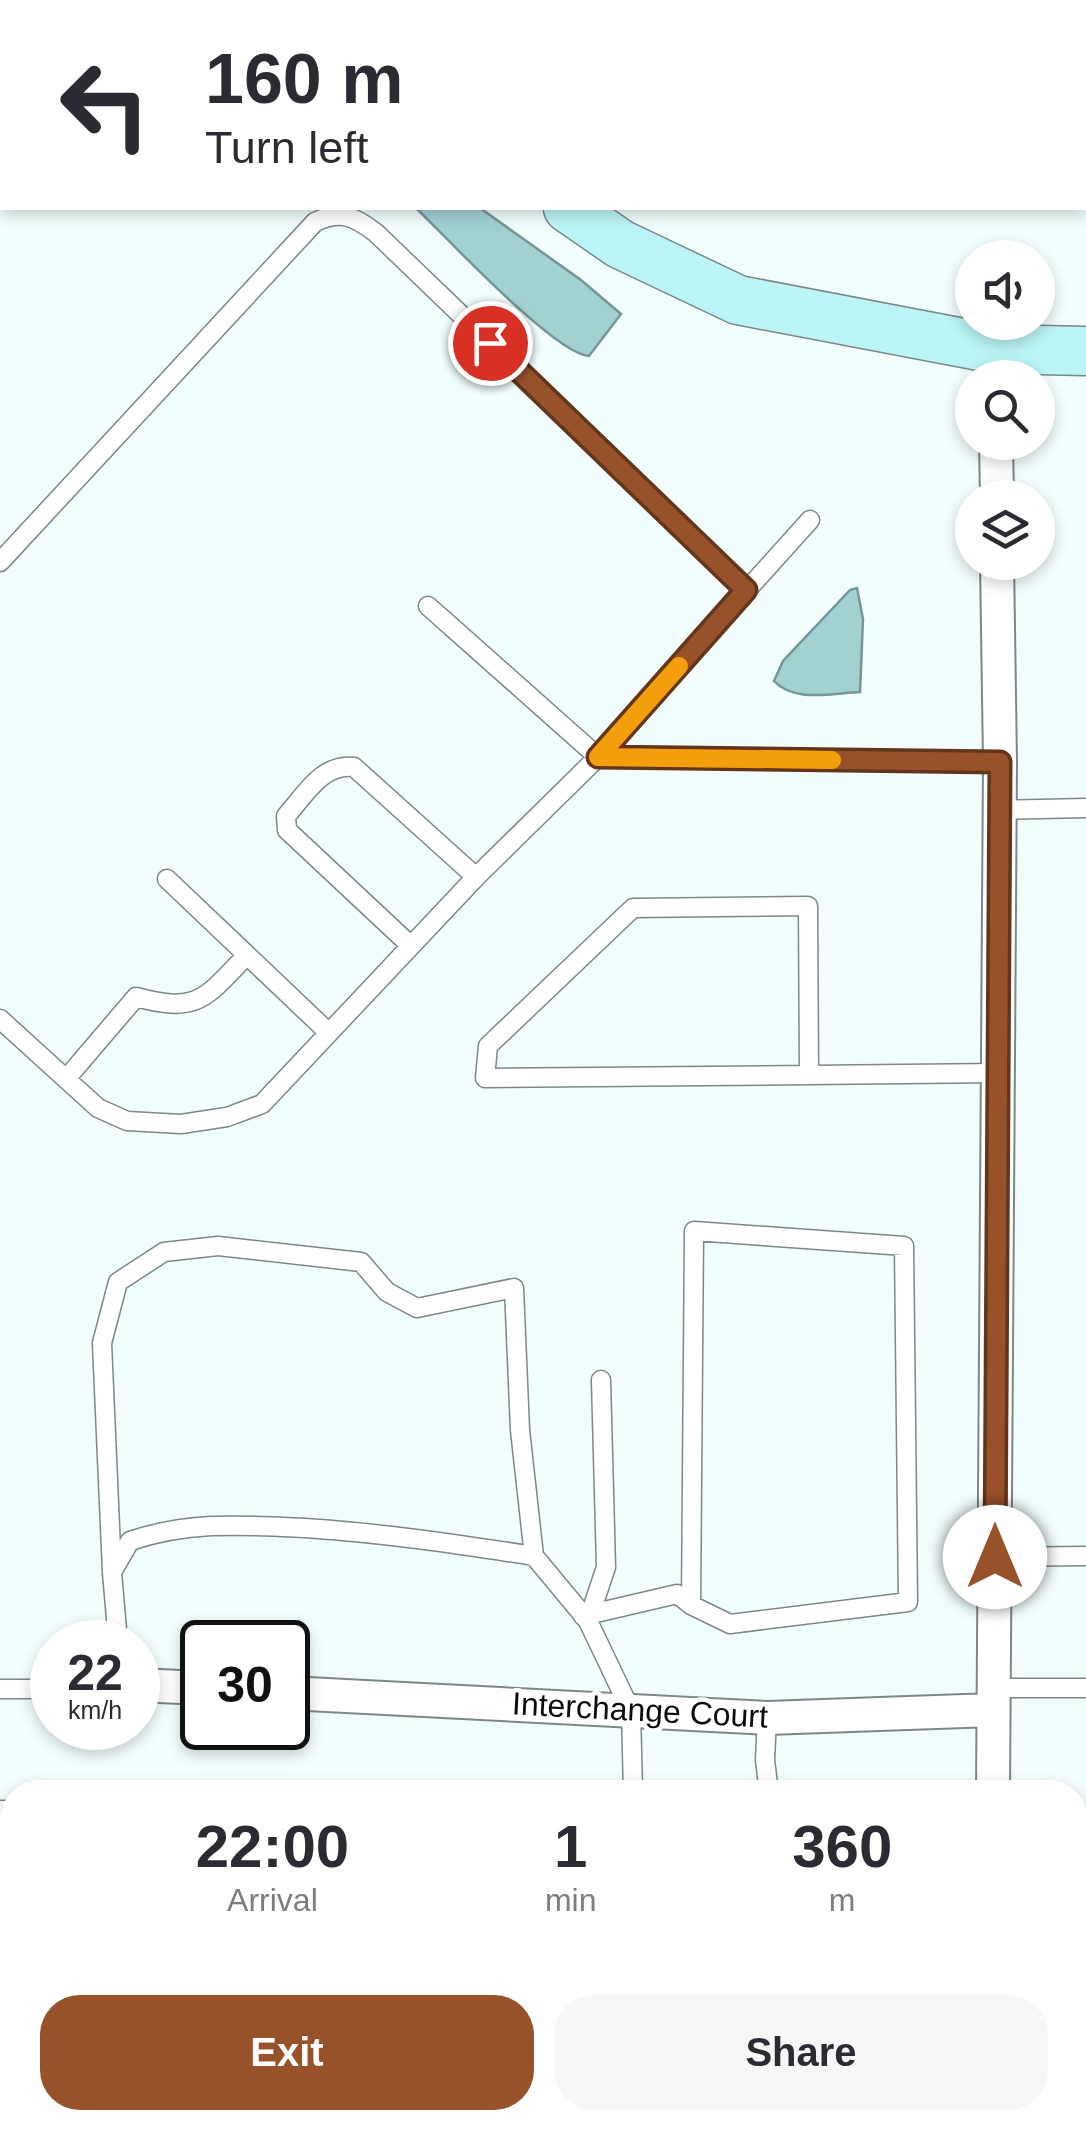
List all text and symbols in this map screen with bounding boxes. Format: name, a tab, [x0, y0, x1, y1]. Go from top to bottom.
icon: left	[40, 40, 170, 170]
text: 160 m	[205, 40, 403, 118]
text: Turn left	[205, 122, 368, 173]
map controls	[955, 240, 1055, 580]
button: sound	[955, 240, 1055, 340]
pin	[448, 301, 533, 386]
icon: arrive	[463, 316, 518, 371]
button: search	[955, 360, 1055, 460]
button: layers	[955, 480, 1055, 580]
position arrow	[943, 1505, 1047, 1609]
speed limit sign: 30	[180, 1620, 310, 1750]
text: 22	[67, 1645, 123, 1701]
street label: Interchange Court	[511, 1685, 769, 1735]
text: km/h	[68, 1696, 122, 1724]
text: 22:00	[196, 1813, 349, 1880]
text: 1	[554, 1813, 587, 1880]
text: 360	[792, 1813, 892, 1880]
text: Arrival	[227, 1882, 318, 1918]
text: min	[545, 1882, 596, 1918]
text: m	[829, 1882, 856, 1918]
button: Exit	[40, 1995, 534, 2110]
button: Share	[554, 1995, 1048, 2110]

